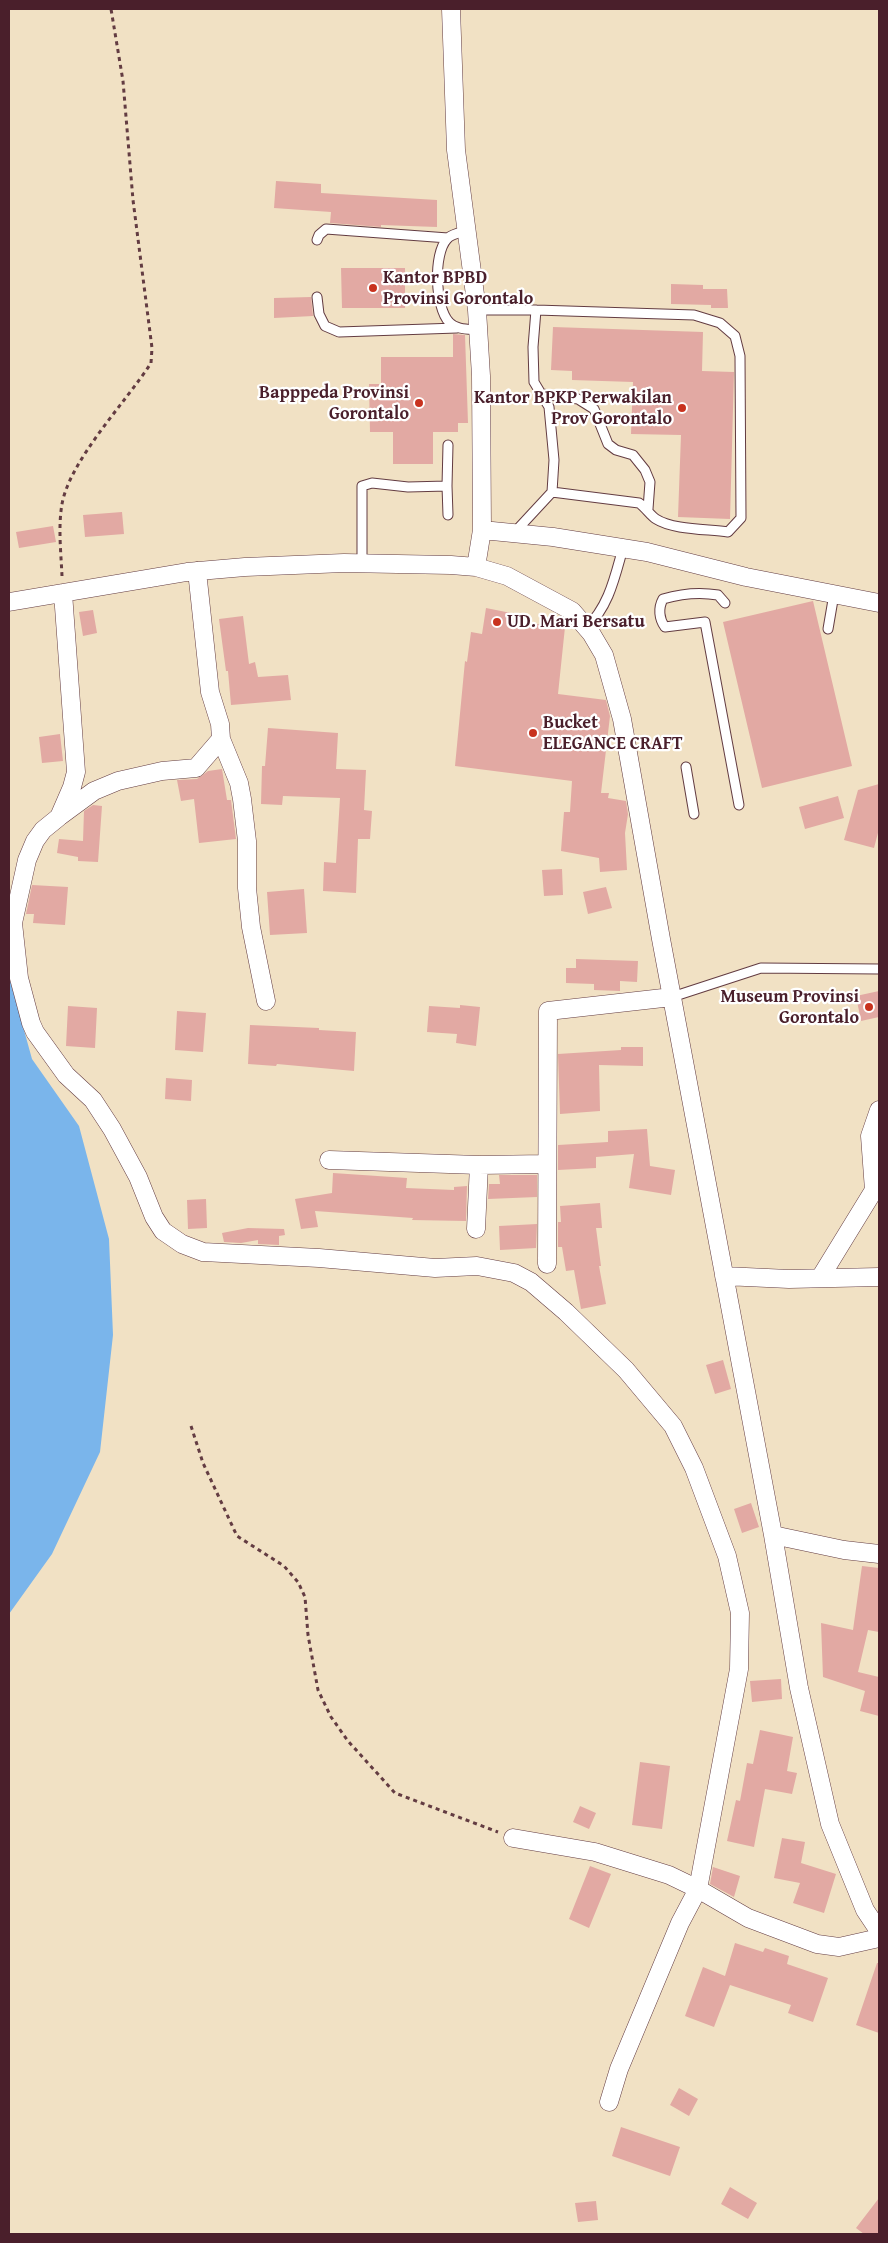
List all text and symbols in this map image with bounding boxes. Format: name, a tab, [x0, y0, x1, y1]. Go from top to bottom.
place label: Kantor BPBD Provinsi Gorontalo	[383, 267, 533, 310]
marker: Kantor BPBD Provinsi Gorontalo	[367, 282, 379, 294]
place label: Bapppeda Provinsi Gorontalo	[259, 382, 409, 424]
place label: Kantor BPKP Perwakilan Prov Gorontalo	[474, 387, 672, 429]
marker: Bapppeda Provinsi Gorontalo	[413, 397, 425, 409]
marker: Kantor BPKP Perwakilan Prov Gorontalo	[676, 402, 688, 414]
place label: UD. Mari Bersatu	[507, 611, 645, 633]
marker: UD. Mari Bersatu	[491, 616, 503, 628]
place label: Bucket ELEGANCE CRAFT	[543, 712, 683, 754]
marker: Bucket ELEGANCE CRAFT	[527, 727, 539, 739]
place label: Museum Provinsi Gorontalo	[720, 986, 859, 1028]
marker: Museum Provinsi Gorontalo	[863, 1001, 875, 1013]

